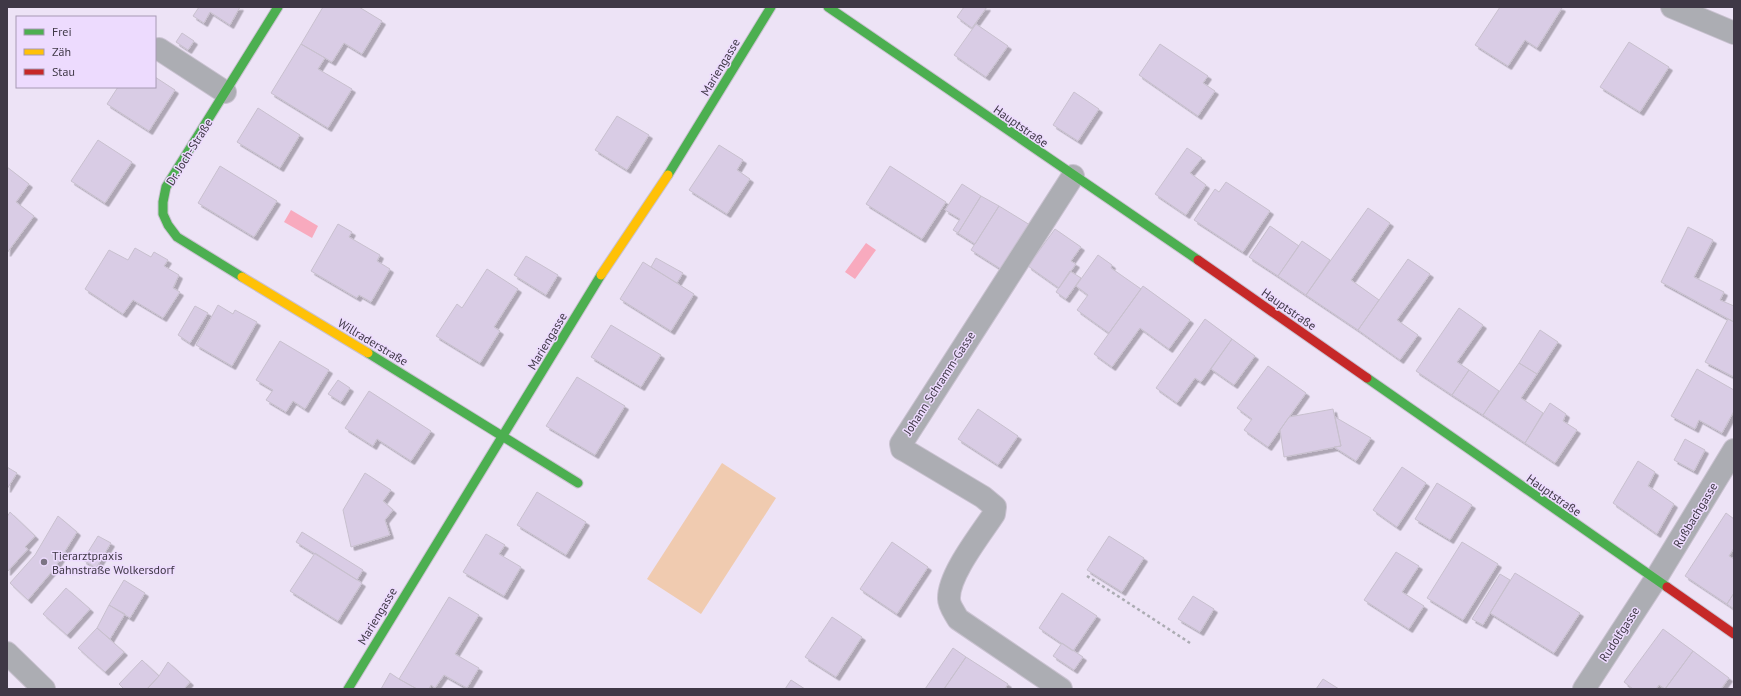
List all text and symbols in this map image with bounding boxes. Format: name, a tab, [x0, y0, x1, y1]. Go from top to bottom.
legend	[16, 16, 156, 88]
text: Frei	[52, 24, 72, 39]
street label: Mariengasse	[697, 36, 743, 98]
text: Zäh	[52, 44, 71, 59]
text: Stau	[52, 64, 75, 79]
street label: Hauptstraße	[991, 102, 1051, 150]
street label: Dr. Joch-Straße	[163, 116, 215, 188]
street label: Hauptstraße	[1259, 285, 1319, 333]
street label: Mariengasse	[524, 310, 570, 372]
street label: Willraderstraße	[335, 315, 411, 369]
street label: Johann Schramm-Gasse	[899, 328, 978, 438]
street label: Hauptstraße	[1524, 471, 1584, 519]
street label: Rußbachgasse	[1670, 480, 1720, 550]
place label: Tierarztpraxis Bahnstraße Wolkersdorf	[52, 548, 176, 577]
marker: Tierarztpraxis Bahnstraße Wolkersdorf	[39, 557, 49, 567]
street label: Mariengasse	[354, 585, 400, 647]
street label: Rudolfgasse	[1596, 604, 1642, 664]

